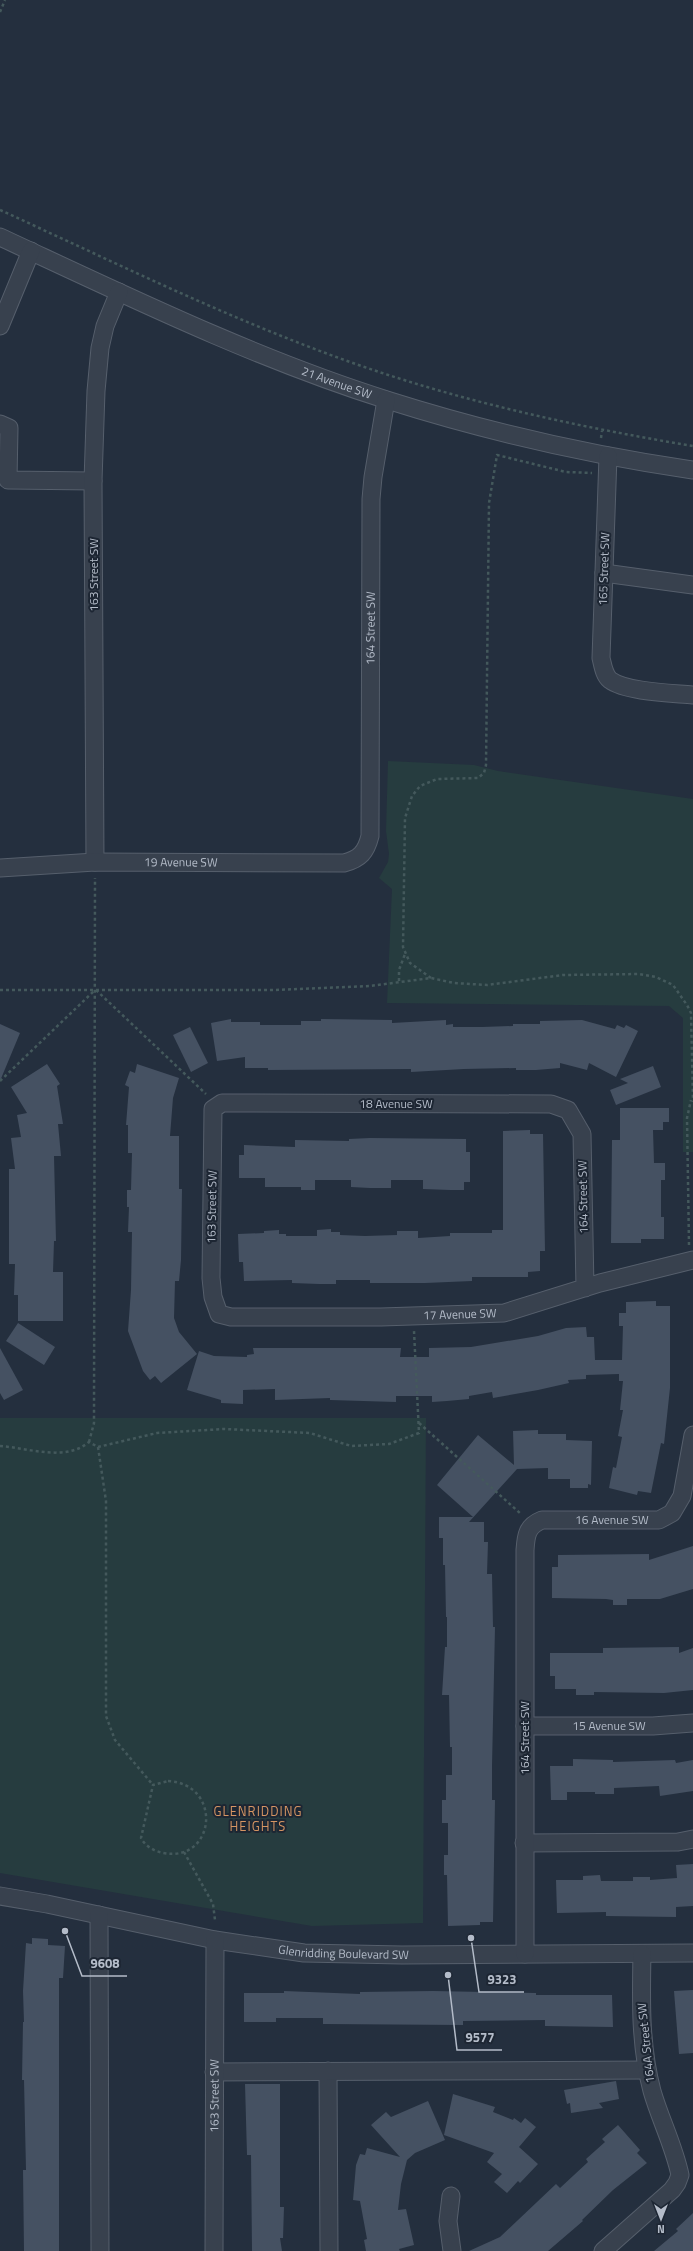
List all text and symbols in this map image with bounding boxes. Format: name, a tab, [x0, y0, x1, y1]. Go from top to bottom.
street label: 21 Avenue SW	[299, 361, 375, 404]
street label: 165 Street SW	[593, 532, 614, 606]
street label: 163 Street SW	[84, 538, 103, 612]
street label: 164 Street SW	[361, 591, 380, 665]
street label: 19 Avenue SW	[144, 852, 218, 871]
street label: 18 Avenue SW	[359, 1094, 433, 1113]
street label: 164 Street SW	[572, 1160, 593, 1234]
street label: 163 Street SW	[201, 1170, 222, 1244]
street label: 17 Avenue SW	[423, 1303, 497, 1325]
street label: 16 Avenue SW	[575, 1510, 649, 1529]
street label: 164 Street SW	[515, 1701, 534, 1775]
street label: 15 Avenue SW	[572, 1716, 646, 1735]
district label: GLENRIDDING HEIGHTS	[213, 1801, 303, 1836]
street label: Glenridding Boulevard SW	[277, 1939, 409, 1964]
callout: 9608	[82, 1951, 127, 1976]
text: 9608	[90, 1953, 120, 1973]
callout: 9323	[479, 1967, 524, 1992]
text: 9323	[487, 1969, 517, 1989]
street label: 164A Street SW	[632, 2002, 659, 2084]
callout: 9577	[457, 2025, 502, 2050]
text: 9577	[465, 2027, 495, 2047]
street label: 163 Street SW	[204, 2059, 224, 2133]
north arrow	[641, 2199, 681, 2239]
text: N	[657, 2221, 665, 2237]

